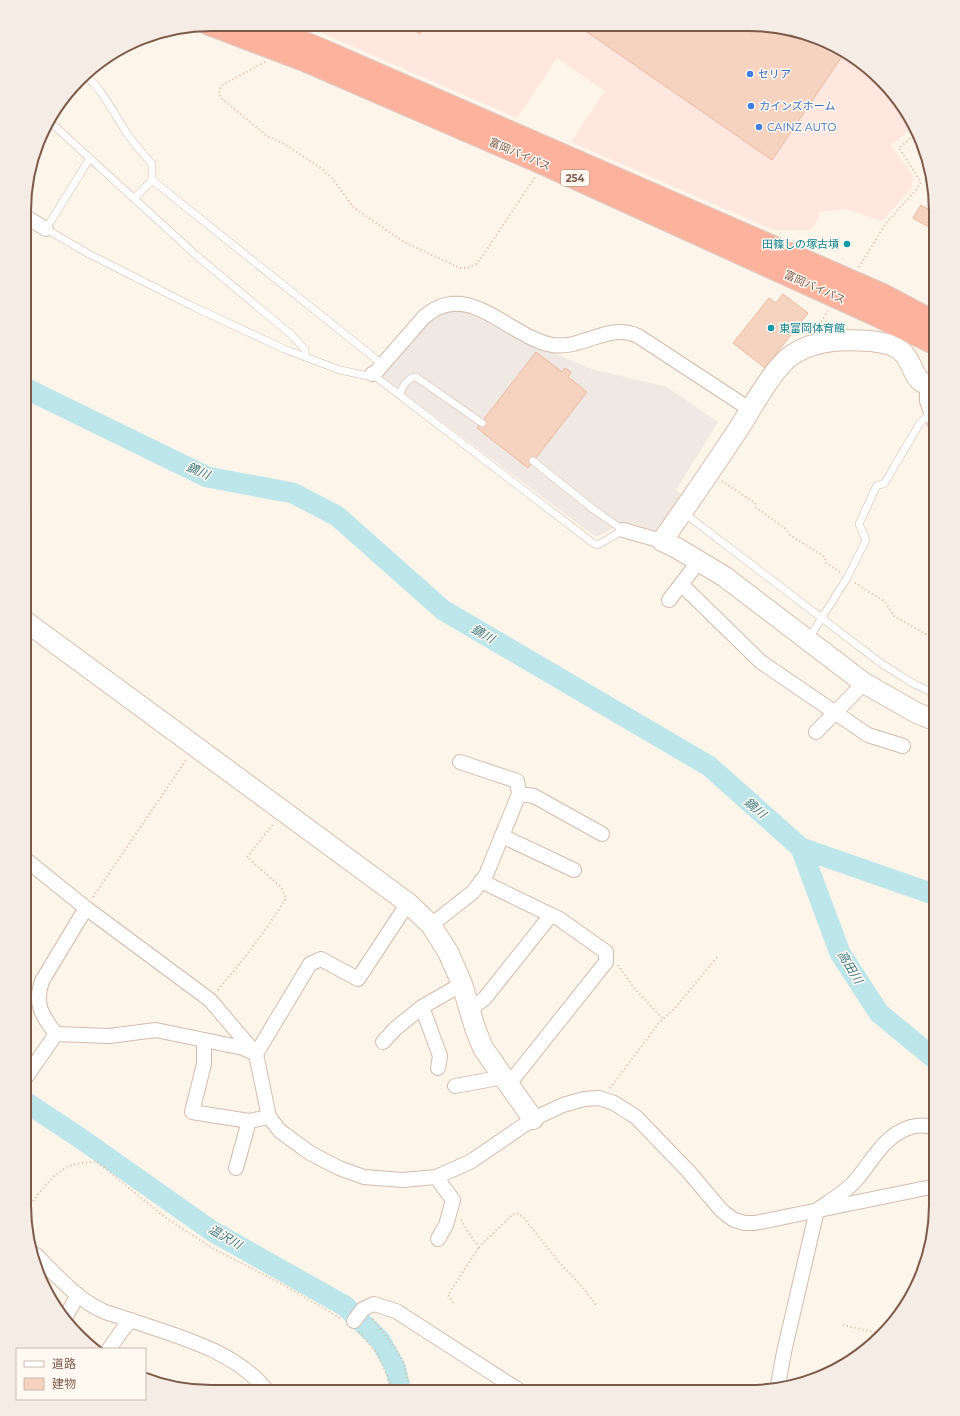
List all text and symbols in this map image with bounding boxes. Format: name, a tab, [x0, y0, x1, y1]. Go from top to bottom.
place label: セリア	[758, 67, 791, 81]
marker: セリア	[745, 69, 755, 79]
place label: カインズホーム	[759, 99, 835, 113]
marker: カインズホーム	[746, 101, 756, 111]
place label: CAINZ AUTO	[767, 120, 837, 134]
marker: CAINZ AUTO	[754, 122, 764, 132]
street label: 富岡バイパス	[487, 135, 553, 173]
road number: 254	[561, 170, 589, 186]
place label: 田篠しの塚古墳	[762, 237, 839, 251]
marker: 田篠しの塚古墳	[842, 239, 852, 249]
street label: 富岡バイパス	[782, 267, 848, 307]
place label: 東富岡体育館	[779, 321, 845, 335]
marker: 東富岡体育館	[766, 323, 776, 333]
water label: 鏑川	[184, 459, 214, 483]
water label: 鏑川	[469, 621, 499, 647]
water label: 鏑川	[741, 794, 771, 822]
water label: 高田川	[835, 947, 867, 988]
water label: 温沢川	[206, 1221, 246, 1253]
legend	[16, 1348, 146, 1400]
text: 道路	[52, 1356, 76, 1371]
text: 建物	[52, 1376, 76, 1391]

